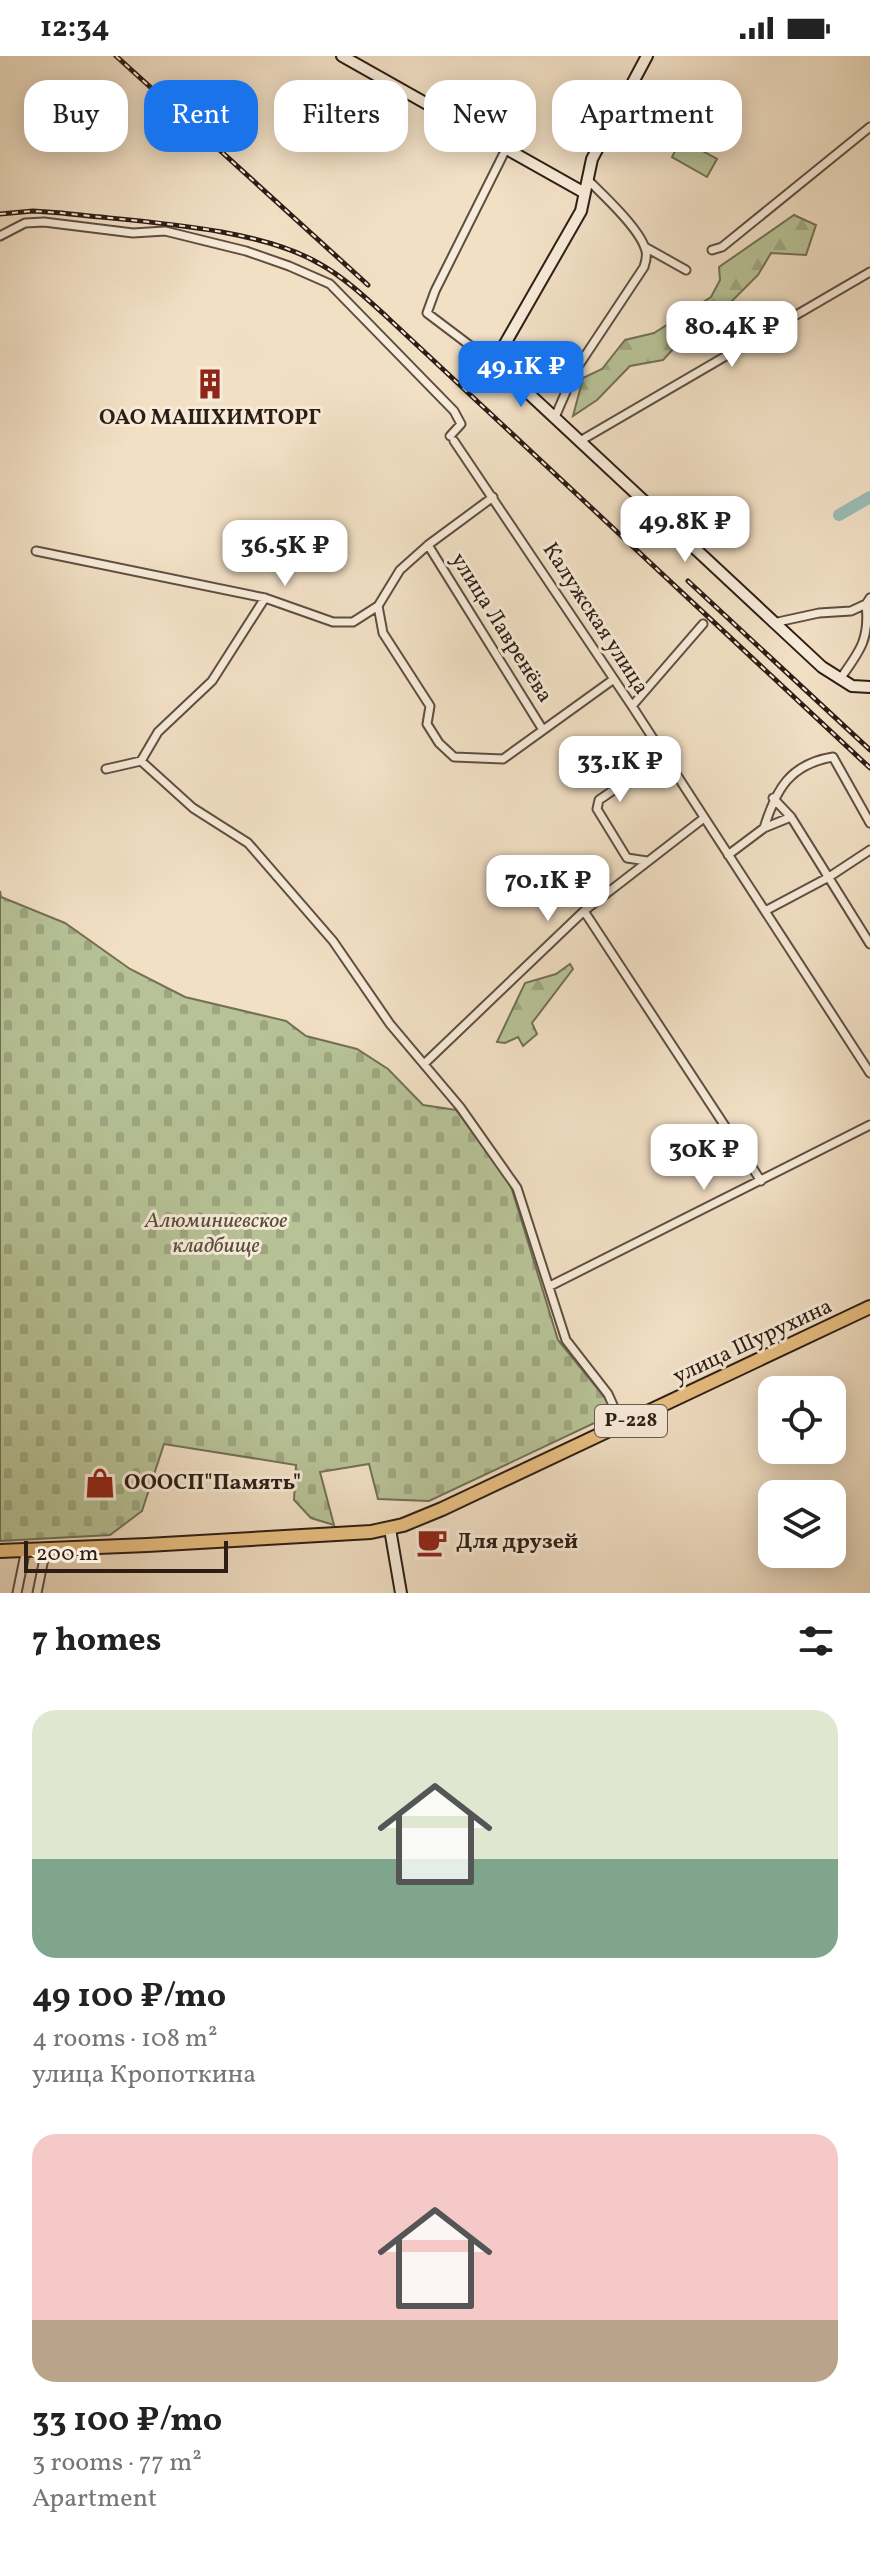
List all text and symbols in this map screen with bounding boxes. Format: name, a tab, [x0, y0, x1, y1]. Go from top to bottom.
text: 12:34	[40, 7, 110, 49]
chip: Buy	[24, 80, 128, 152]
chip: Rent	[144, 80, 258, 152]
chip: Filters	[274, 80, 408, 152]
chip: New	[424, 80, 536, 152]
chip: Apartment	[552, 80, 742, 152]
pin: 80.4K ₽	[658, 301, 806, 369]
text: 80.4K ₽	[684, 309, 780, 345]
pin: 49.1K ₽	[447, 341, 595, 409]
text: 49.1K ₽	[476, 349, 566, 385]
building icon: ОАО МАШХИМТОРГ	[193, 367, 227, 401]
place label: ОАО МАШХИМТОРГ	[99, 403, 321, 434]
pin: 49.8K ₽	[611, 496, 759, 564]
text: 49.8K ₽	[639, 504, 731, 540]
pin: 36.5K ₽	[211, 520, 359, 588]
text: 36.5K ₽	[240, 528, 330, 564]
street label: Калужская улица	[534, 537, 656, 701]
street label: улица Лавренёва	[442, 547, 560, 709]
pin: 33.1K ₽	[546, 736, 694, 804]
text: 33.1K ₽	[577, 744, 663, 780]
pin: 70.1K ₽	[474, 855, 622, 923]
text: 70.1K ₽	[504, 863, 592, 899]
pin: 30K ₽	[648, 1124, 760, 1192]
text: 30K ₽	[669, 1132, 739, 1168]
park label: Алюминиевское кладбище	[144, 1206, 287, 1262]
street label: улица Шурухина	[668, 1291, 838, 1393]
map controls	[758, 1376, 846, 1568]
button: locate	[758, 1376, 846, 1464]
road number: Р-228	[595, 1405, 667, 1437]
shop icon: ОООСП"Память"	[83, 1466, 117, 1500]
place label: ОООСП"Память"	[124, 1468, 301, 1499]
button: layers	[758, 1480, 846, 1568]
cafe icon: Для друзей	[415, 1525, 449, 1559]
place label: Для друзей	[456, 1527, 578, 1558]
scale bar	[24, 1537, 228, 1573]
text: 200 m	[36, 1539, 98, 1570]
text: 7 homes	[32, 1618, 161, 1665]
icon: filters	[794, 1619, 838, 1663]
icon: home	[363, 1762, 507, 1906]
text: 49 100 ₽/mo	[32, 1974, 226, 2021]
text: 4 rooms · 108 m²	[32, 2021, 218, 2057]
text: улица Кропоткина	[32, 2057, 256, 2093]
icon: home	[363, 2186, 507, 2330]
text: 33 100 ₽/mo	[32, 2398, 222, 2445]
text: 3 rooms · 77 m²	[32, 2445, 202, 2481]
text: Apartment	[32, 2481, 157, 2517]

